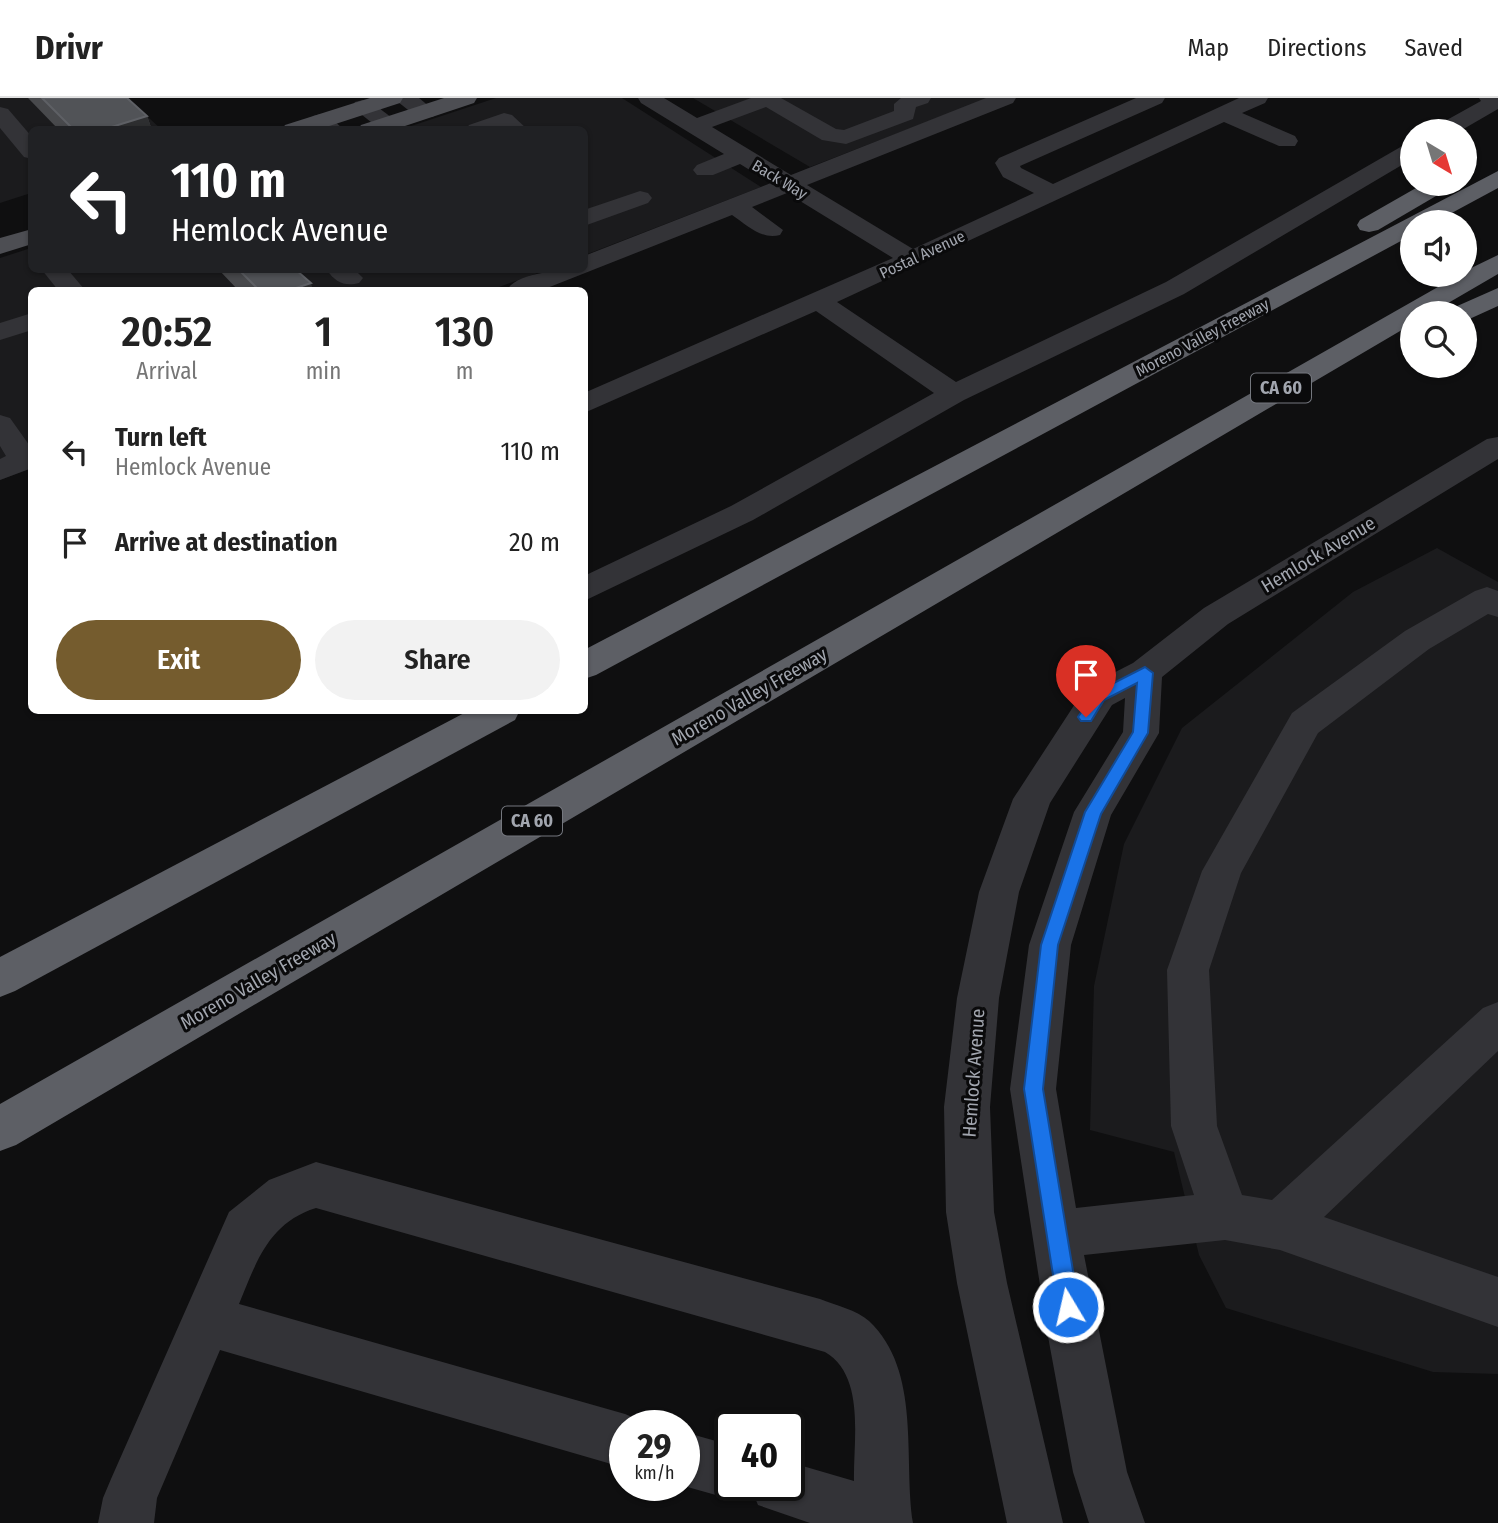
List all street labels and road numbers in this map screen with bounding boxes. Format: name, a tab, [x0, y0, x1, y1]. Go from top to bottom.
street label: Back Way	[749, 156, 811, 204]
street label: Postal Avenue	[876, 226, 968, 283]
street label: Moreno Valley Freeway	[1132, 294, 1273, 381]
road number: CA 60	[1251, 374, 1311, 402]
street label: Hemlock Avenue	[1257, 511, 1379, 598]
street label: Moreno Valley Freeway	[667, 642, 832, 750]
road number: CA 60	[502, 806, 562, 836]
street label: Moreno Valley Freeway	[176, 926, 341, 1034]
street label: Hemlock Avenue	[958, 1008, 989, 1138]

